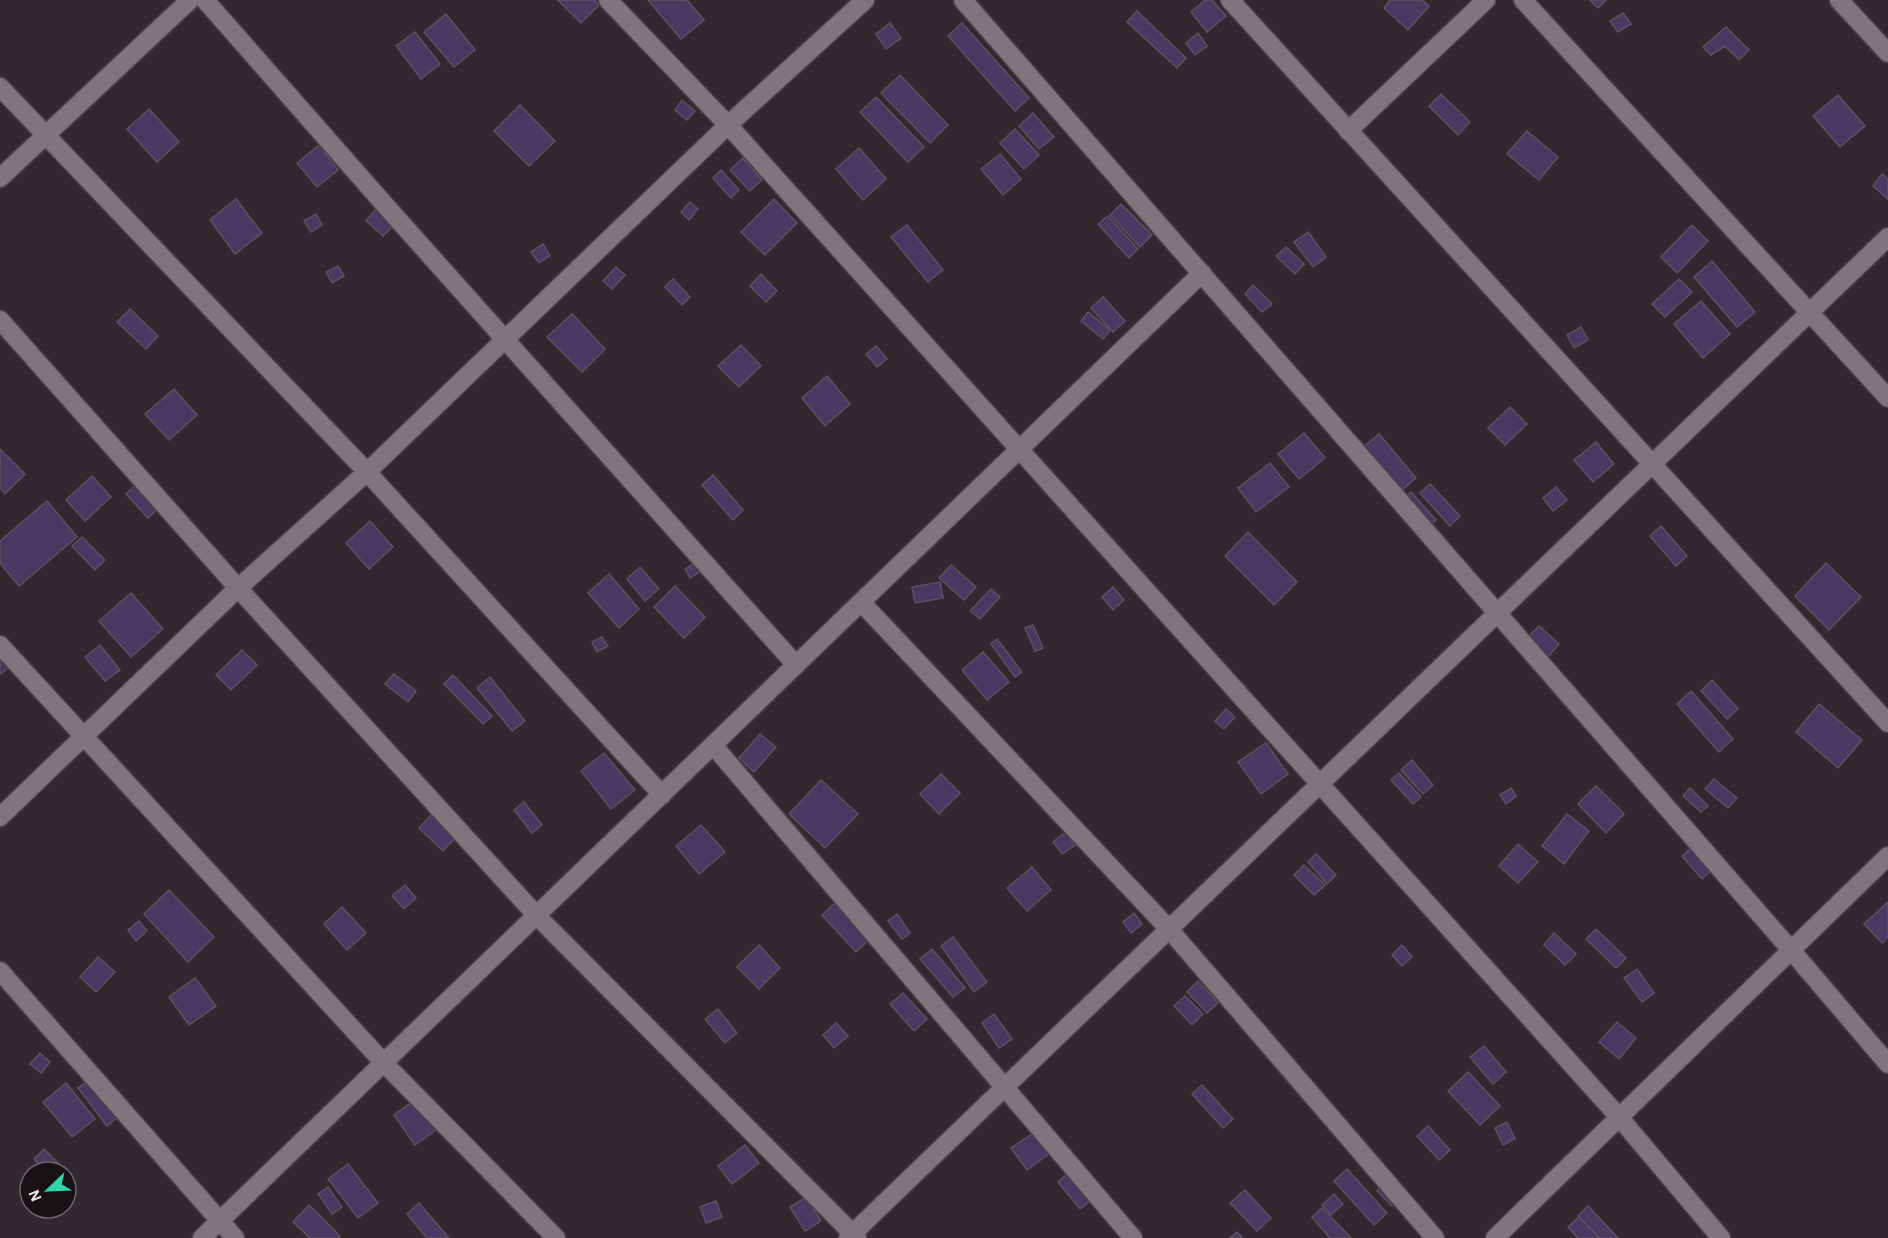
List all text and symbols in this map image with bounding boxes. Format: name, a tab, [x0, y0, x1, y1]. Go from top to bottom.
north arrow	[18, 1160, 78, 1220]
text: N	[26, 1187, 45, 1204]

